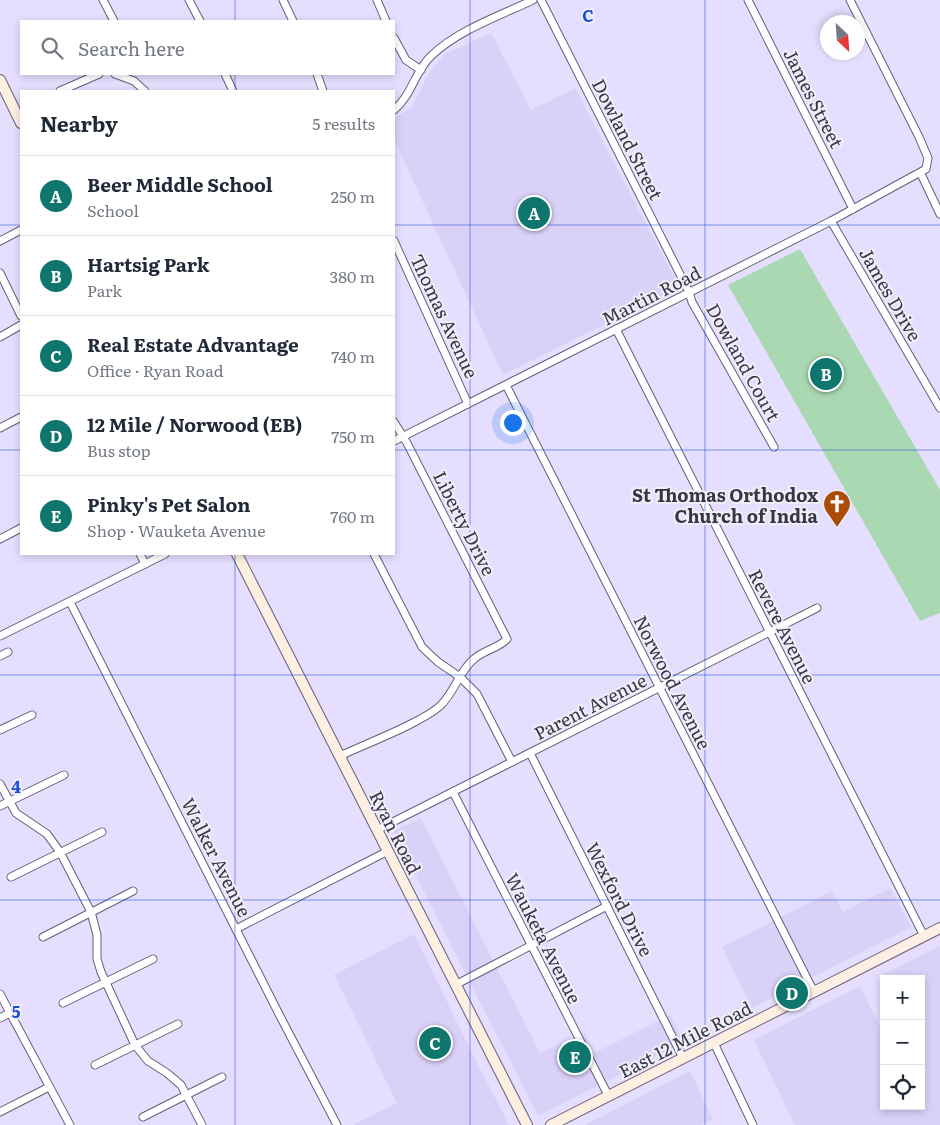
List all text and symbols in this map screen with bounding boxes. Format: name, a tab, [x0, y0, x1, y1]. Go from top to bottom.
text: C	[582, 3, 594, 27]
north arrow	[820, 15, 865, 60]
search box	[20, 20, 395, 75]
icon: search	[38, 34, 66, 62]
text: Search here	[78, 34, 185, 62]
street label: James Street	[777, 44, 851, 153]
street label: Dowland Street	[586, 74, 670, 205]
text: Nearby	[40, 107, 118, 138]
text: 5 results	[312, 111, 375, 135]
text: Beer Middle School	[87, 170, 273, 198]
text: A	[50, 184, 62, 208]
text: 250 m	[331, 184, 375, 208]
pin: A	[518, 194, 550, 232]
text: School	[87, 198, 139, 222]
street label: James Drive	[853, 242, 929, 346]
street label: Thomas Avenue	[404, 249, 486, 383]
text: Hartsig Park	[87, 250, 210, 278]
street label: Martin Road	[597, 258, 705, 332]
text: B	[50, 264, 62, 288]
text: 380 m	[330, 264, 375, 288]
text: Park	[87, 278, 122, 302]
street label: Dowland Court	[700, 298, 788, 427]
text: Real Estate Advantage	[87, 330, 299, 358]
text: C	[50, 344, 62, 368]
text: 740 m	[331, 344, 375, 368]
pin: B	[810, 355, 842, 393]
text: Office · Ryan Road	[87, 358, 223, 382]
text: 12 Mile / Norwood (EB)	[87, 410, 302, 438]
your location	[500, 410, 526, 436]
text: D	[50, 424, 62, 448]
text: 750 m	[331, 424, 375, 448]
text: Bus stop	[87, 438, 151, 462]
street label: Liberty Drive	[427, 466, 503, 580]
place label: St Thomas Orthodox Church of India	[632, 481, 819, 529]
church icon: St Thomas Orthodox Church of India	[822, 489, 852, 528]
text: Pinky's Pet Salon	[87, 490, 250, 518]
text: E	[51, 504, 61, 528]
text: 760 m	[330, 504, 375, 528]
text: Shop · Wauketa Avenue	[87, 518, 265, 542]
street label: Revere Avenue	[742, 564, 824, 688]
street label: Norwood Avenue	[628, 610, 718, 754]
street label: Parent Avenue	[529, 666, 651, 746]
text: 4	[11, 774, 21, 798]
street label: Ryan Road	[363, 786, 429, 878]
street label: Walker Avenue	[175, 793, 259, 921]
street label: Wexford Drive	[580, 837, 660, 961]
street label: Wauketa Avenue	[499, 868, 589, 1008]
pin: D	[776, 974, 808, 1012]
map controls	[880, 975, 925, 1110]
button: +	[880, 975, 925, 1020]
street label: East 12 Mile Road	[614, 994, 756, 1084]
text: 5	[12, 999, 21, 1023]
button: −	[880, 1020, 925, 1065]
pin: C	[419, 1024, 451, 1062]
pin: E	[559, 1038, 591, 1076]
button: locate	[880, 1065, 925, 1110]

